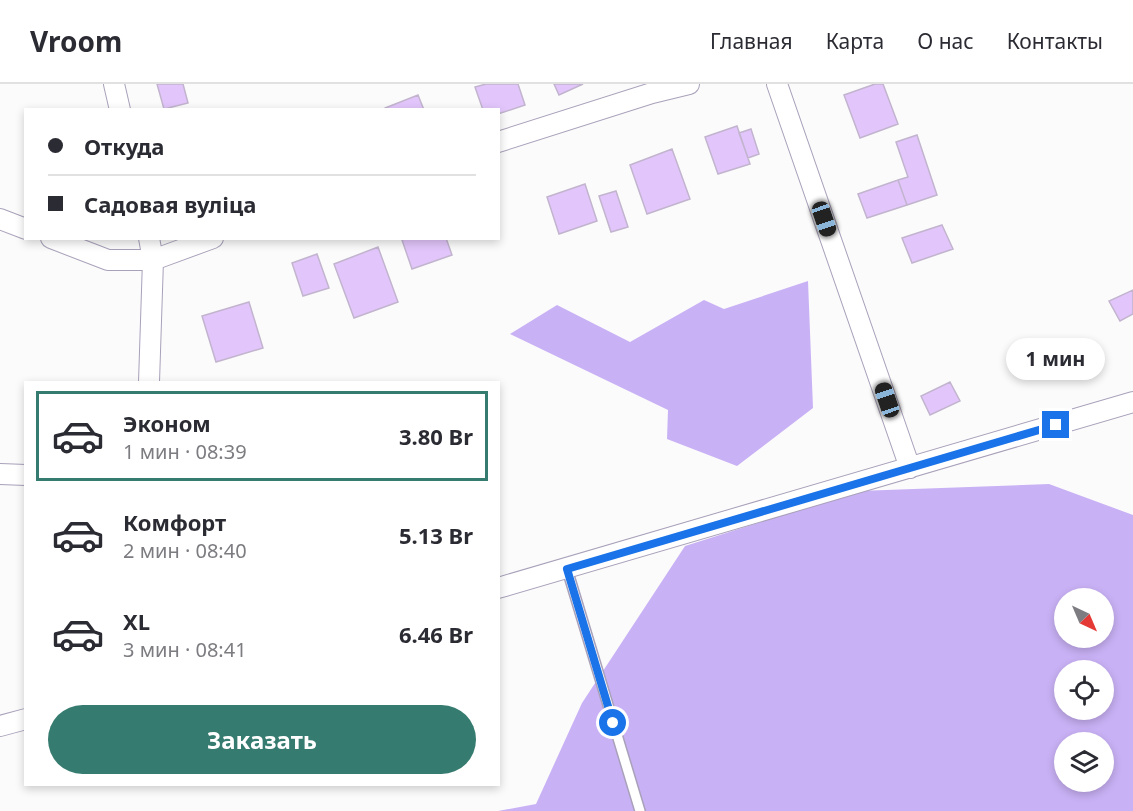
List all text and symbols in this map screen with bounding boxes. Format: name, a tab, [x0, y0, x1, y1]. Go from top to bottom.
text: Vroom	[30, 22, 122, 60]
text: Главная	[710, 27, 793, 55]
text: Карта	[826, 27, 884, 55]
text: О нас	[917, 27, 974, 55]
text: Контакты	[1007, 27, 1103, 55]
text: Откуда	[84, 131, 164, 161]
text: Садовая вуліца	[84, 189, 256, 219]
car	[810, 199, 838, 239]
callout: 1 мин	[1006, 338, 1106, 380]
text: 1 мин	[1026, 345, 1085, 372]
car	[873, 380, 901, 420]
text: Эконом	[123, 408, 211, 438]
icon: car	[51, 409, 105, 463]
route end	[1042, 411, 1069, 438]
text: 3.80 Br	[399, 421, 473, 451]
text: 1 мин · 08:39	[123, 438, 247, 465]
text: Комфорт	[123, 507, 226, 537]
icon: car	[51, 508, 105, 562]
text: 5.13 Br	[399, 520, 473, 550]
text: 2 мин · 08:40	[123, 537, 247, 564]
north arrow	[1054, 588, 1114, 648]
map controls	[1054, 588, 1114, 792]
text: XL	[123, 606, 150, 636]
icon: car	[51, 607, 105, 661]
text: 6.46 Br	[399, 619, 473, 649]
text: 3 мин · 08:41	[123, 636, 247, 663]
button: locate	[1054, 660, 1114, 720]
button: Заказать	[48, 705, 476, 774]
route start	[599, 709, 626, 736]
button: layers	[1054, 732, 1114, 792]

